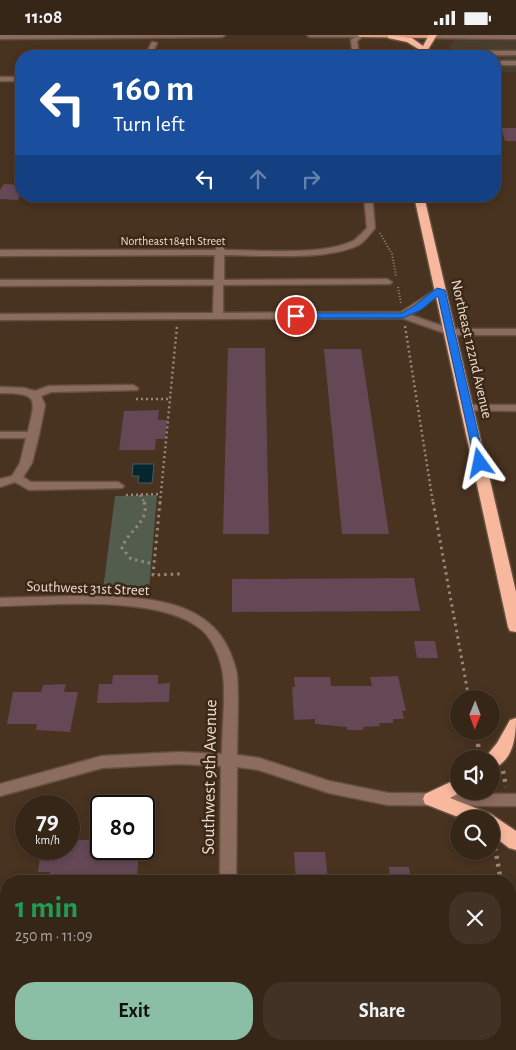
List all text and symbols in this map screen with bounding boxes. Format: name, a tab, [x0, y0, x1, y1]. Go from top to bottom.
text: 11:08	[25, 8, 62, 27]
icon: left	[30, 70, 95, 135]
text: 160 m	[113, 72, 194, 107]
text: Turn left	[113, 113, 185, 135]
icon: left	[191, 165, 219, 193]
icon: ahead	[244, 165, 272, 193]
icon: right	[297, 165, 325, 193]
street label: Northeast 184th Street	[121, 235, 226, 247]
street label: Northeast 122nd Avenue	[448, 278, 495, 420]
pin	[275, 295, 317, 337]
icon: arrive	[282, 302, 310, 330]
position arrow	[453, 436, 505, 488]
street label: Southwest 31st Street	[26, 579, 150, 598]
north arrow	[450, 690, 500, 740]
map controls	[450, 690, 500, 860]
street label: Southwest 9th Avenue	[200, 699, 220, 855]
button: sound	[450, 750, 500, 800]
speed limit sign: 80	[90, 795, 155, 860]
text: 79	[36, 809, 59, 834]
button: search	[450, 810, 500, 860]
text: km/h	[35, 834, 60, 846]
button: close	[449, 892, 501, 944]
text: 1 min	[15, 893, 78, 923]
text: 250 m · 11:09	[15, 928, 92, 944]
button: Exit	[15, 982, 253, 1040]
button: Share	[263, 982, 501, 1040]

